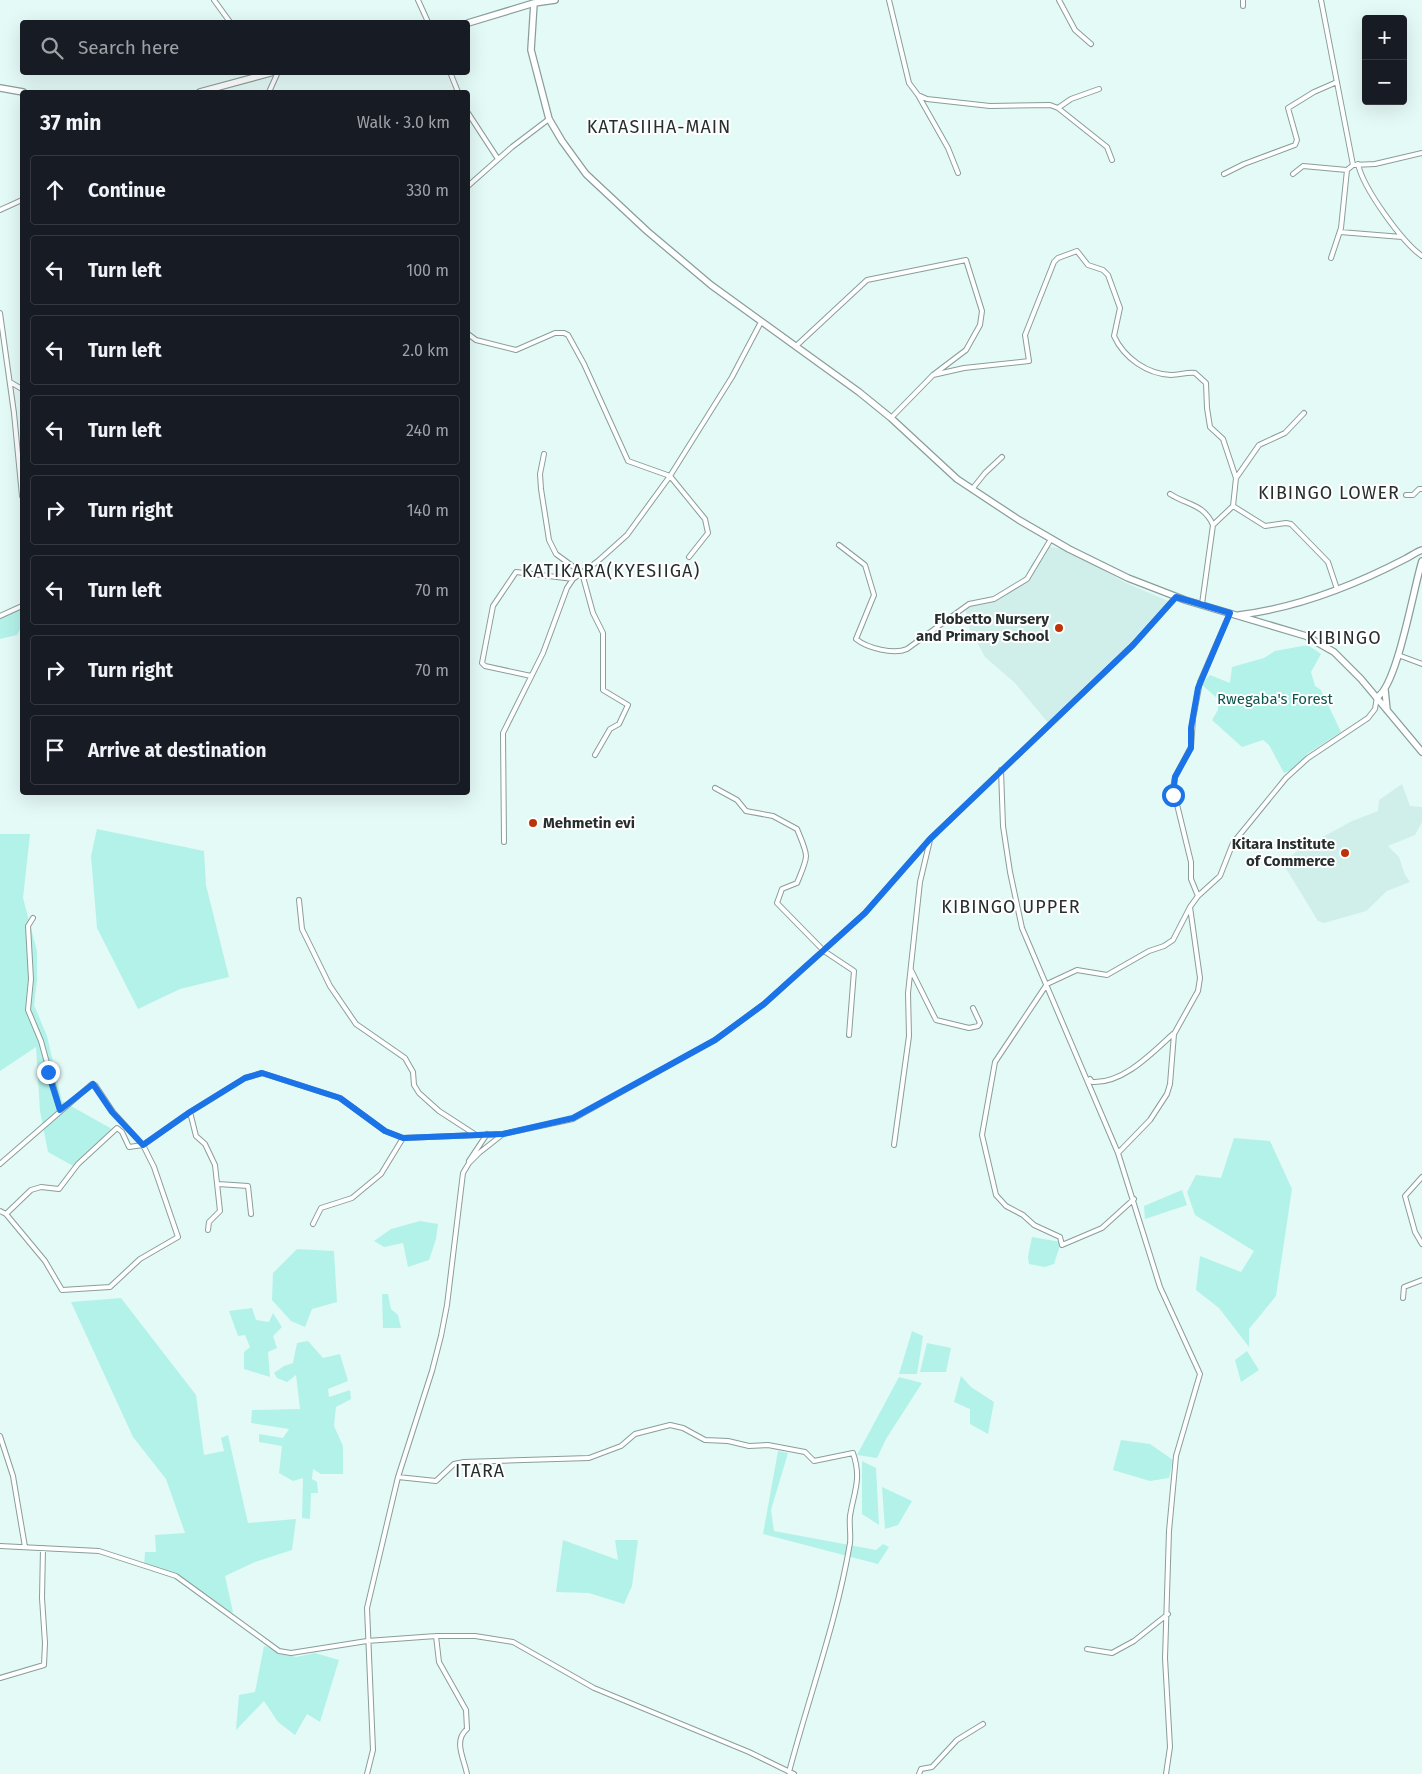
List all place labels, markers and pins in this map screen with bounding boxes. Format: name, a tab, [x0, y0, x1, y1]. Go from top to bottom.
place label: Flobetto Nursery and Primary School	[916, 610, 1050, 645]
marker: Flobetto Nursery and Primary School	[1053, 622, 1065, 634]
place label: Mehmetin evi	[543, 814, 635, 832]
marker: Mehmetin evi	[527, 817, 539, 829]
place label: Kitara Institute of Commerce	[1232, 835, 1335, 870]
marker: Kitara Institute of Commerce	[1339, 847, 1351, 859]

